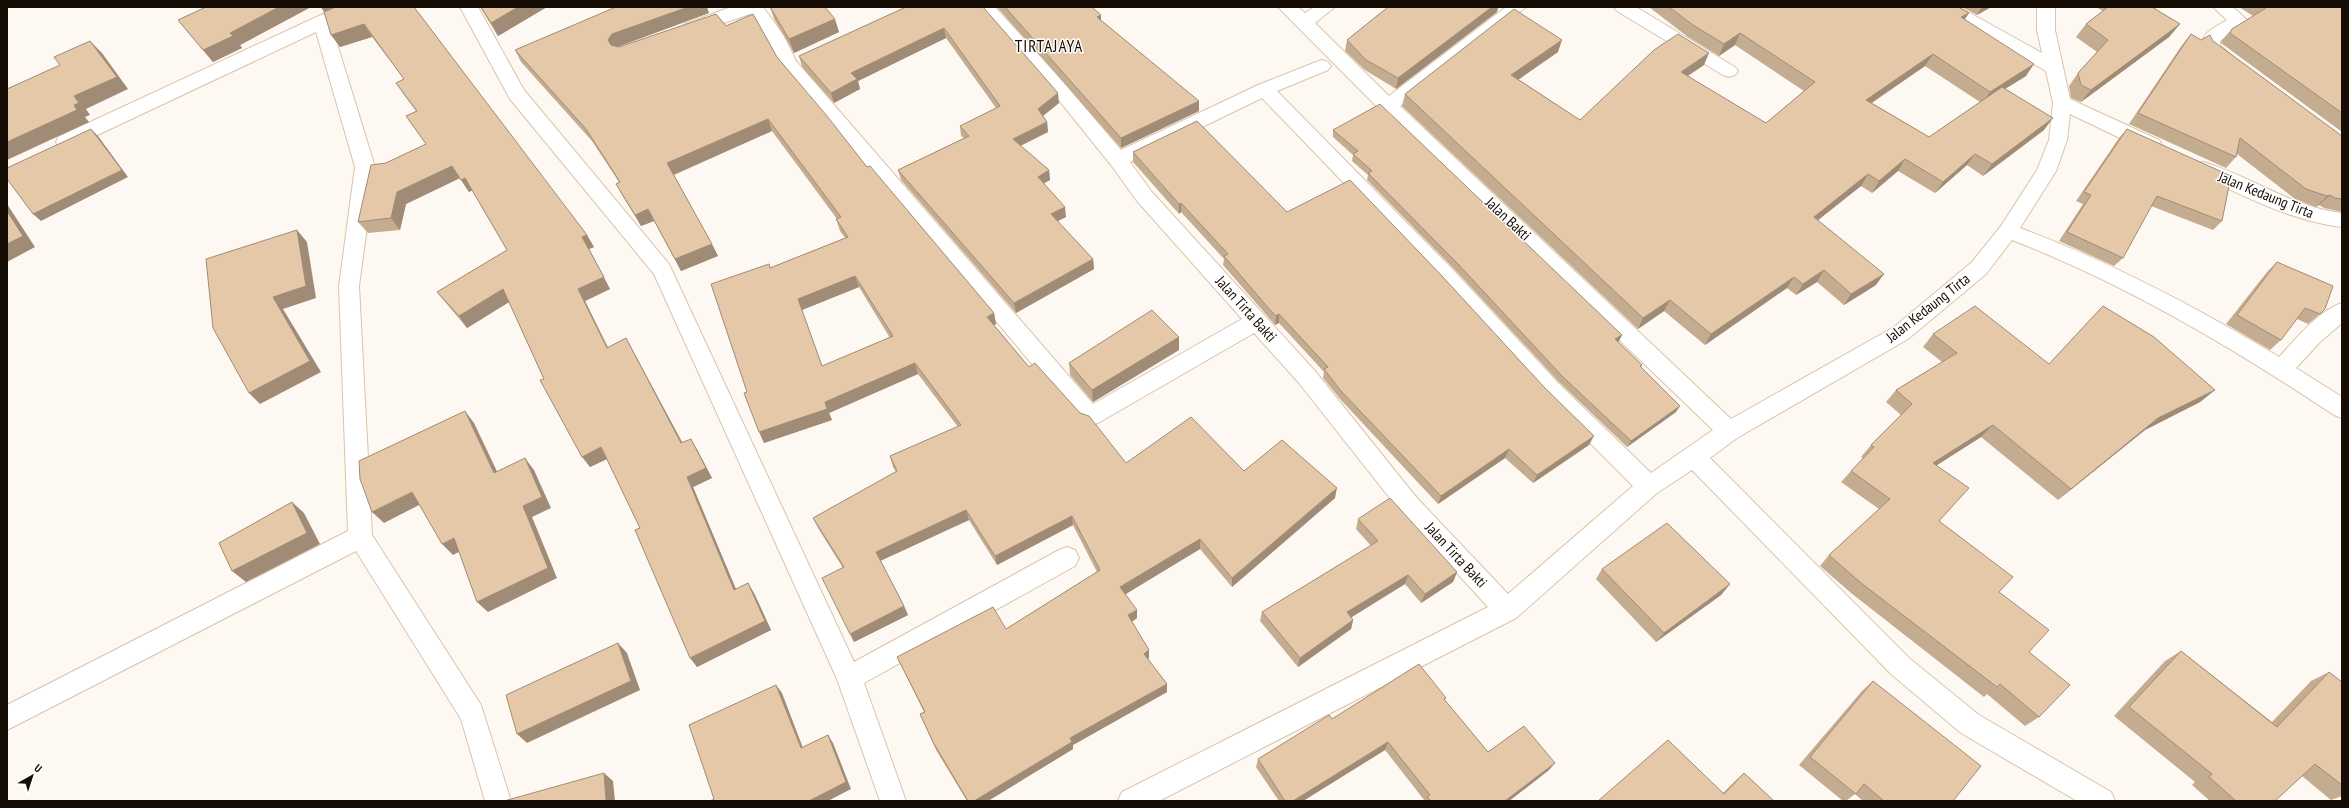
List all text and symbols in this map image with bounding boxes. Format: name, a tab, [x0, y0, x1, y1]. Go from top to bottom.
district label: TIRTAJAYA	[1015, 35, 1083, 57]
street label: Jalan Kedaung Tirta	[2215, 166, 2317, 222]
street label: Jalan Bakti	[1481, 192, 1535, 244]
street label: Jalan Kedaung Tirta	[1881, 269, 1973, 347]
street label: Jalan Tirta Bakti	[1211, 271, 1281, 346]
street label: Jalan Tirta Bakti	[1421, 517, 1491, 591]
north arrow	[12, 756, 52, 796]
text: U	[32, 761, 45, 776]

